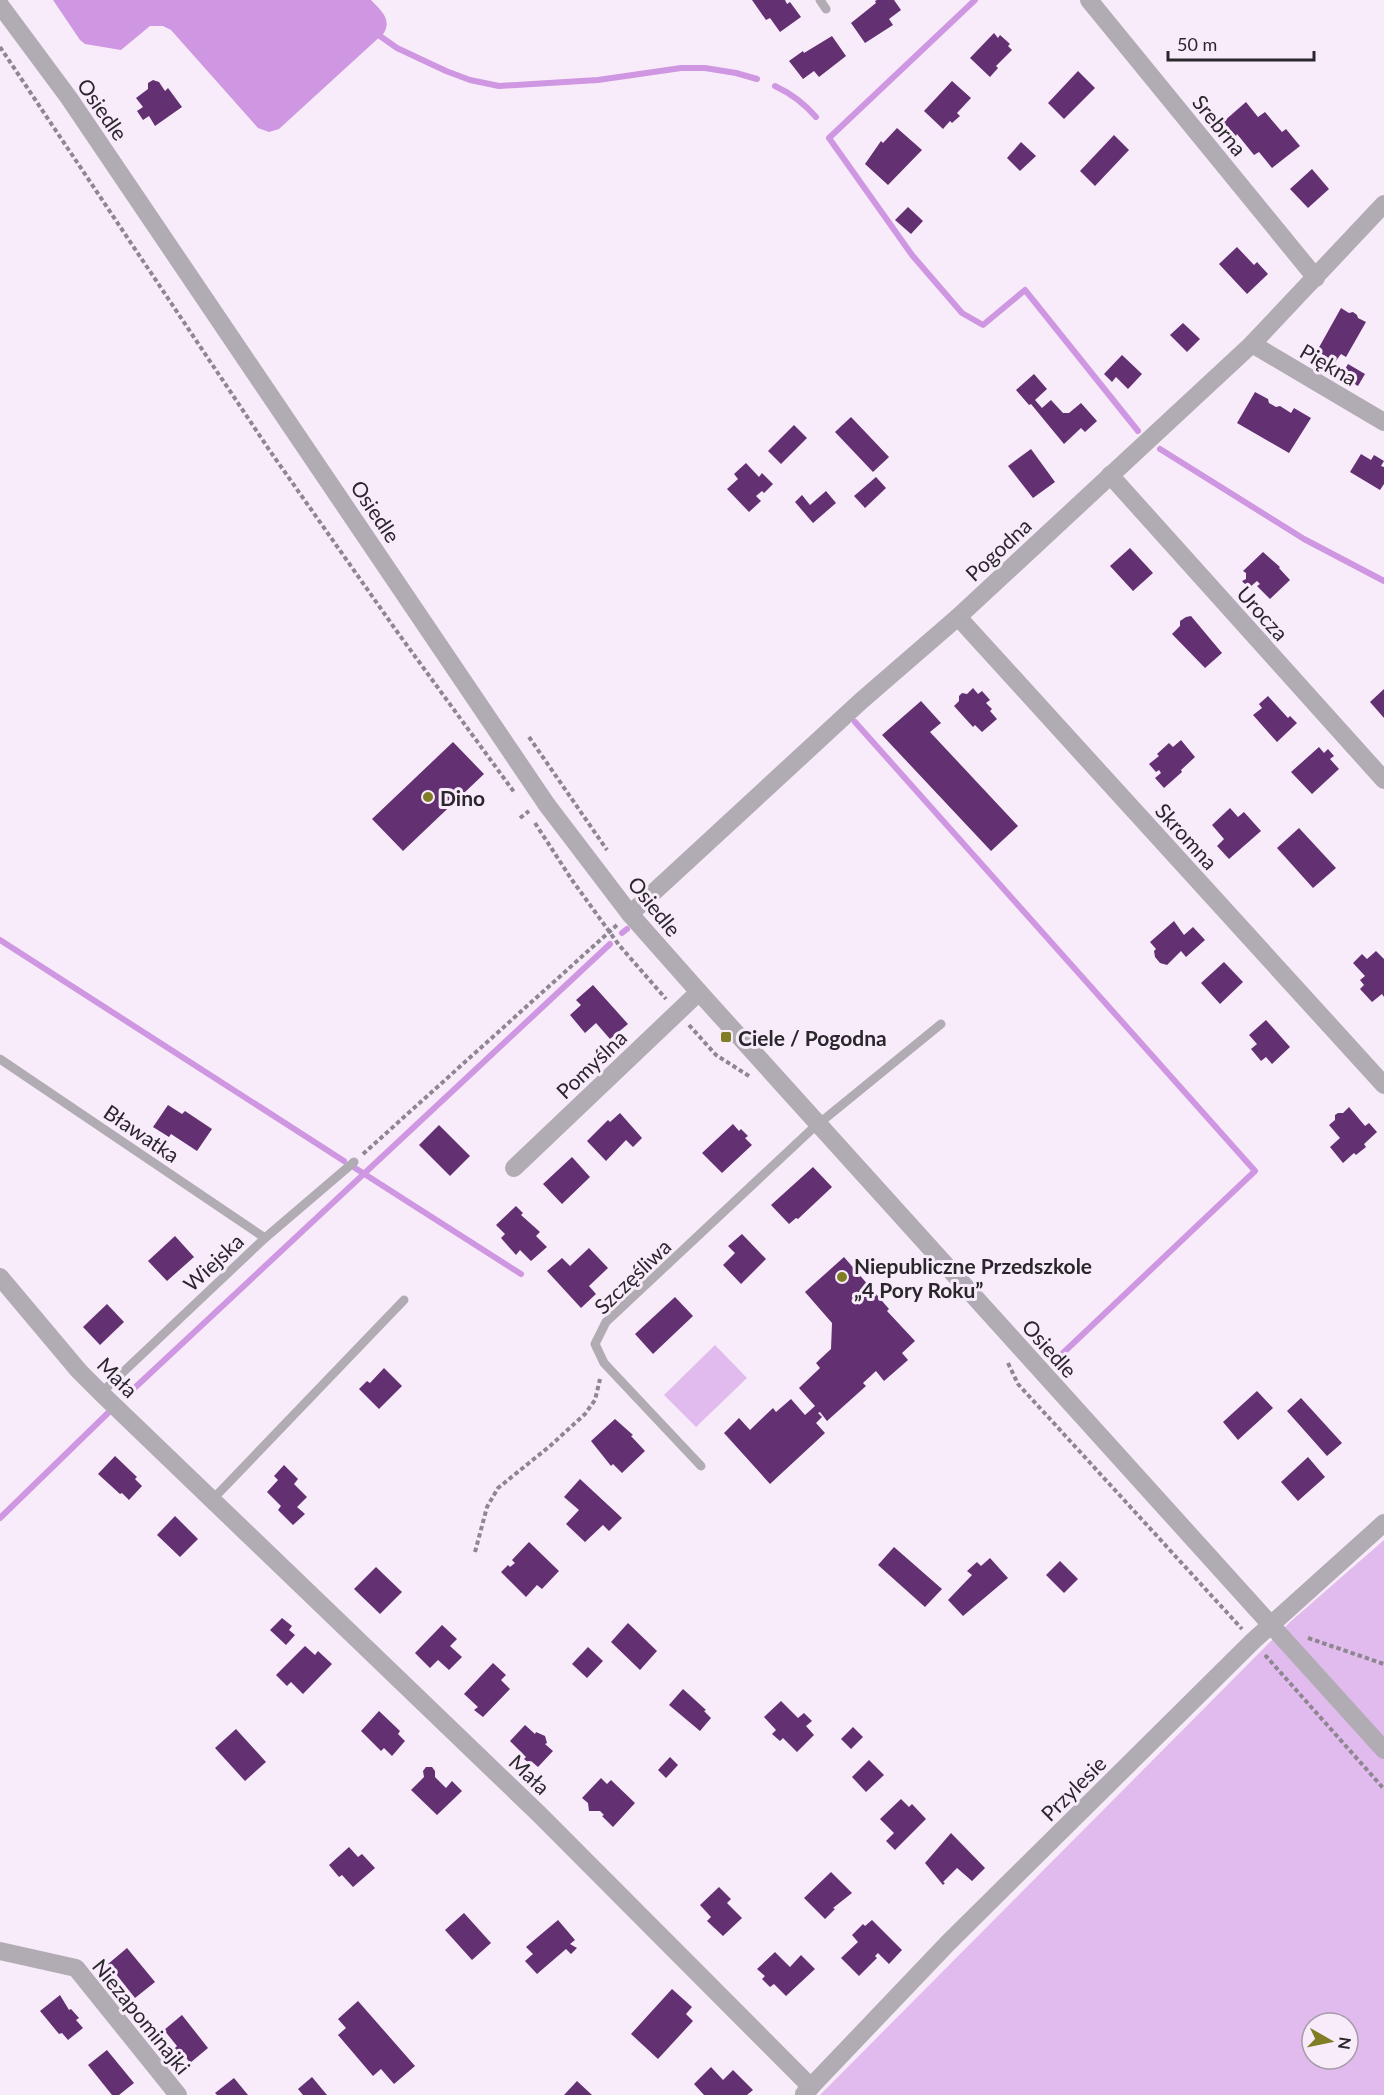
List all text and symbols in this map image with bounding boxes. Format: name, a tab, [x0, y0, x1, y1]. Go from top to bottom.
scale bar	[1168, 24, 1314, 62]
text: 50 m	[1177, 33, 1217, 55]
street label: Osiedle	[73, 73, 133, 145]
street label: Srebrna	[1188, 90, 1252, 160]
street label: Piękna	[1296, 338, 1362, 390]
street label: Osiedle	[346, 475, 406, 547]
street label: Pogodna	[960, 512, 1036, 586]
street label: Urocza	[1232, 581, 1294, 645]
place label: Dino	[440, 785, 485, 810]
marker: Dino	[421, 790, 435, 804]
street label: Skromna	[1151, 798, 1223, 874]
street label: Osiedle	[623, 871, 687, 941]
street label: Pomyślna	[551, 1025, 631, 1103]
place label: Ciele / Pogodna	[738, 1025, 887, 1050]
marker: Ciele / Pogodna	[719, 1030, 733, 1044]
street label: Bławatka	[100, 1099, 184, 1167]
street label: Wiejska	[178, 1228, 248, 1296]
street label: Szczęśliwa	[589, 1233, 675, 1319]
place label: Niepubliczne Przedszkole „4 Pory Roku”	[854, 1253, 1092, 1302]
marker: Niepubliczne Przedszkole „4 Pory Roku”	[835, 1270, 849, 1284]
street label: Osiedle	[1017, 1314, 1083, 1382]
street label: Mała	[93, 1352, 143, 1402]
street label: Mała	[505, 1749, 555, 1799]
street label: Przylesie	[1035, 1750, 1111, 1826]
street label: Niezapominajki	[88, 1953, 196, 2079]
north arrow	[1300, 2011, 1360, 2071]
text: N	[1335, 2036, 1356, 2051]

